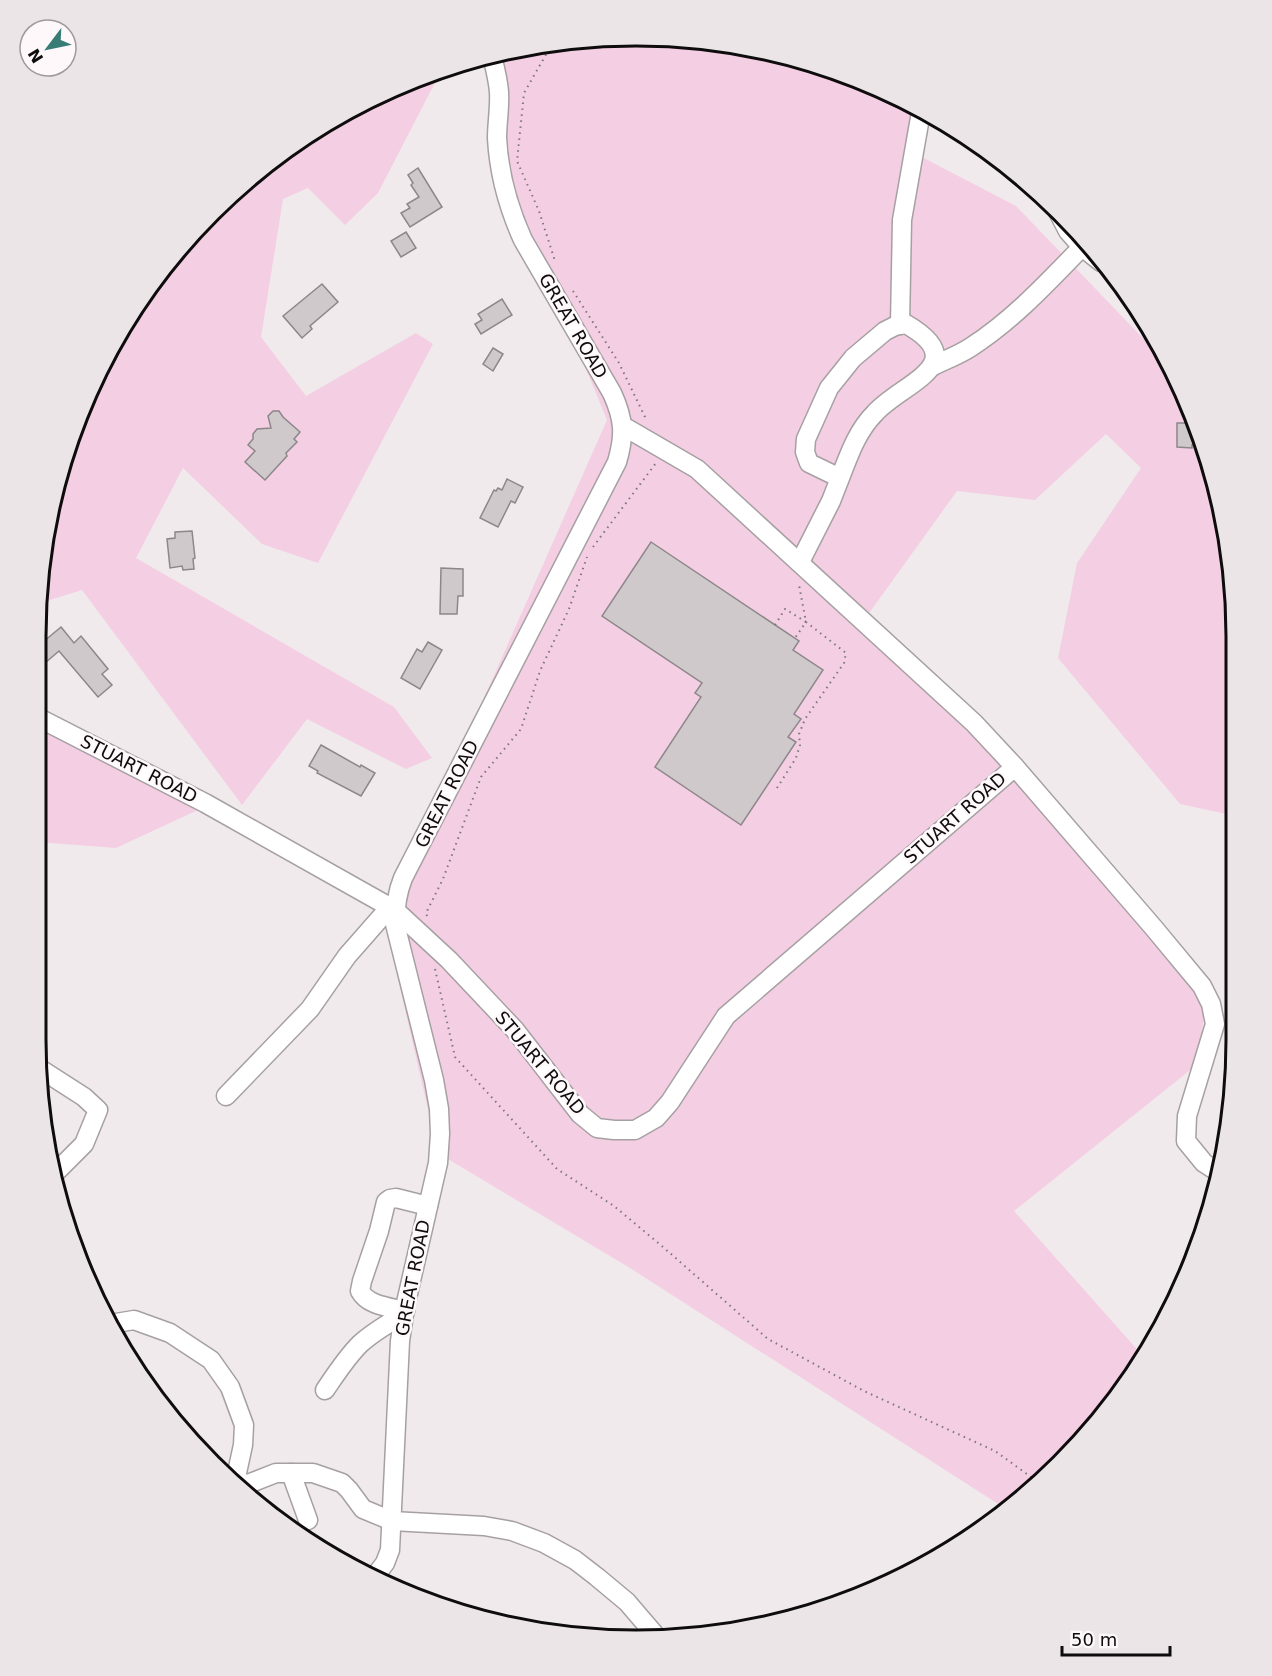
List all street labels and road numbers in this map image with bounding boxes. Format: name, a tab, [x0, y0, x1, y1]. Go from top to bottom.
street label: GREAT ROAD	[535, 269, 612, 382]
street label: STUART ROAD	[77, 730, 201, 807]
street label: GREAT ROAD	[410, 736, 483, 851]
street label: STUART ROAD	[899, 768, 1010, 868]
street label: STUART ROAD	[491, 1007, 590, 1119]
street label: GREAT ROAD	[391, 1218, 434, 1338]

